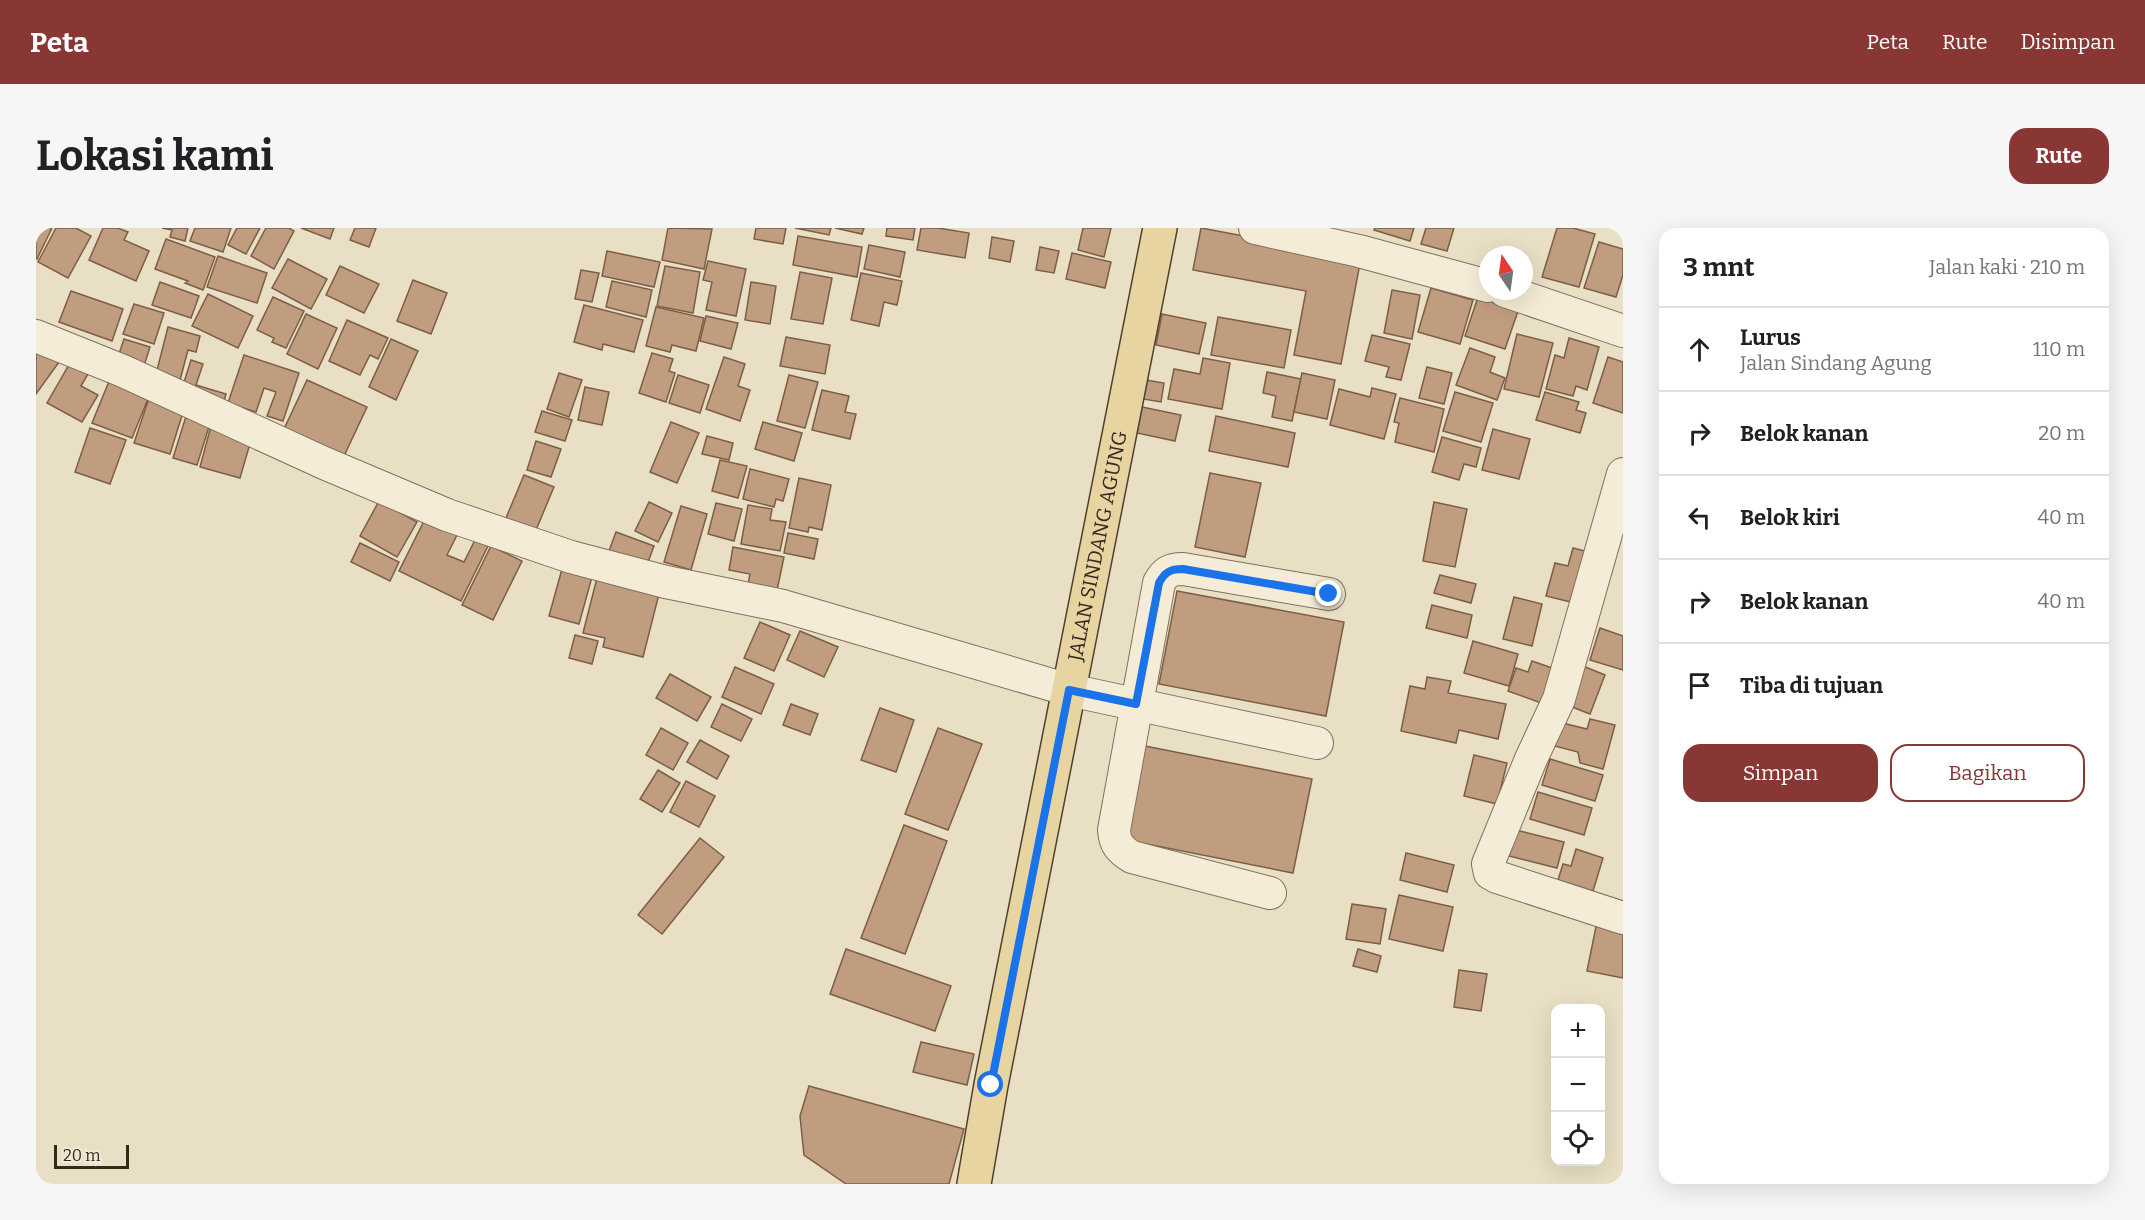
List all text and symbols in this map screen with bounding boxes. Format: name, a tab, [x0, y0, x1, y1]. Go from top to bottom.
text: Peta	[30, 26, 89, 59]
text: Peta	[1867, 29, 1909, 55]
text: Rute	[1942, 29, 1987, 55]
text: Disimpan	[2020, 29, 2115, 55]
button: Rute	[2009, 128, 2109, 184]
text: Lokasi kami	[36, 131, 274, 181]
north arrow	[1479, 246, 1533, 300]
text: 3 mnt	[1683, 252, 1754, 283]
text: Jalan kaki · 210 m	[1929, 255, 2085, 279]
text: Lurus	[1740, 324, 1801, 351]
icon: ahead	[1683, 333, 1716, 366]
text: 110 m	[2033, 337, 2085, 361]
text: Jalan Sindang Agung	[1740, 351, 1932, 375]
icon: right	[1683, 417, 1716, 450]
text: Belok kanan	[1740, 420, 1868, 447]
text: 20 m	[2038, 421, 2085, 445]
street label: JALAN SINDANG AGUNG	[1063, 429, 1132, 664]
icon: left	[1683, 501, 1716, 534]
text: Belok kiri	[1740, 504, 1840, 531]
text: 40 m	[2037, 505, 2085, 529]
route end	[1315, 580, 1341, 606]
icon: right	[1683, 585, 1716, 618]
text: Belok kanan	[1740, 588, 1868, 615]
text: 40 m	[2037, 589, 2085, 613]
icon: arrive	[1683, 669, 1716, 702]
text: Tiba di tujuan	[1740, 672, 1883, 699]
button: Simpan	[1683, 744, 1878, 802]
button: Bagikan	[1890, 744, 2085, 802]
map controls	[1551, 1004, 1605, 1166]
button: +	[1551, 1004, 1605, 1058]
button: −	[1551, 1058, 1605, 1112]
route start	[977, 1071, 1003, 1097]
button: locate	[1551, 1112, 1605, 1166]
scale bar	[54, 1142, 129, 1170]
text: 20 m	[63, 1146, 100, 1165]

